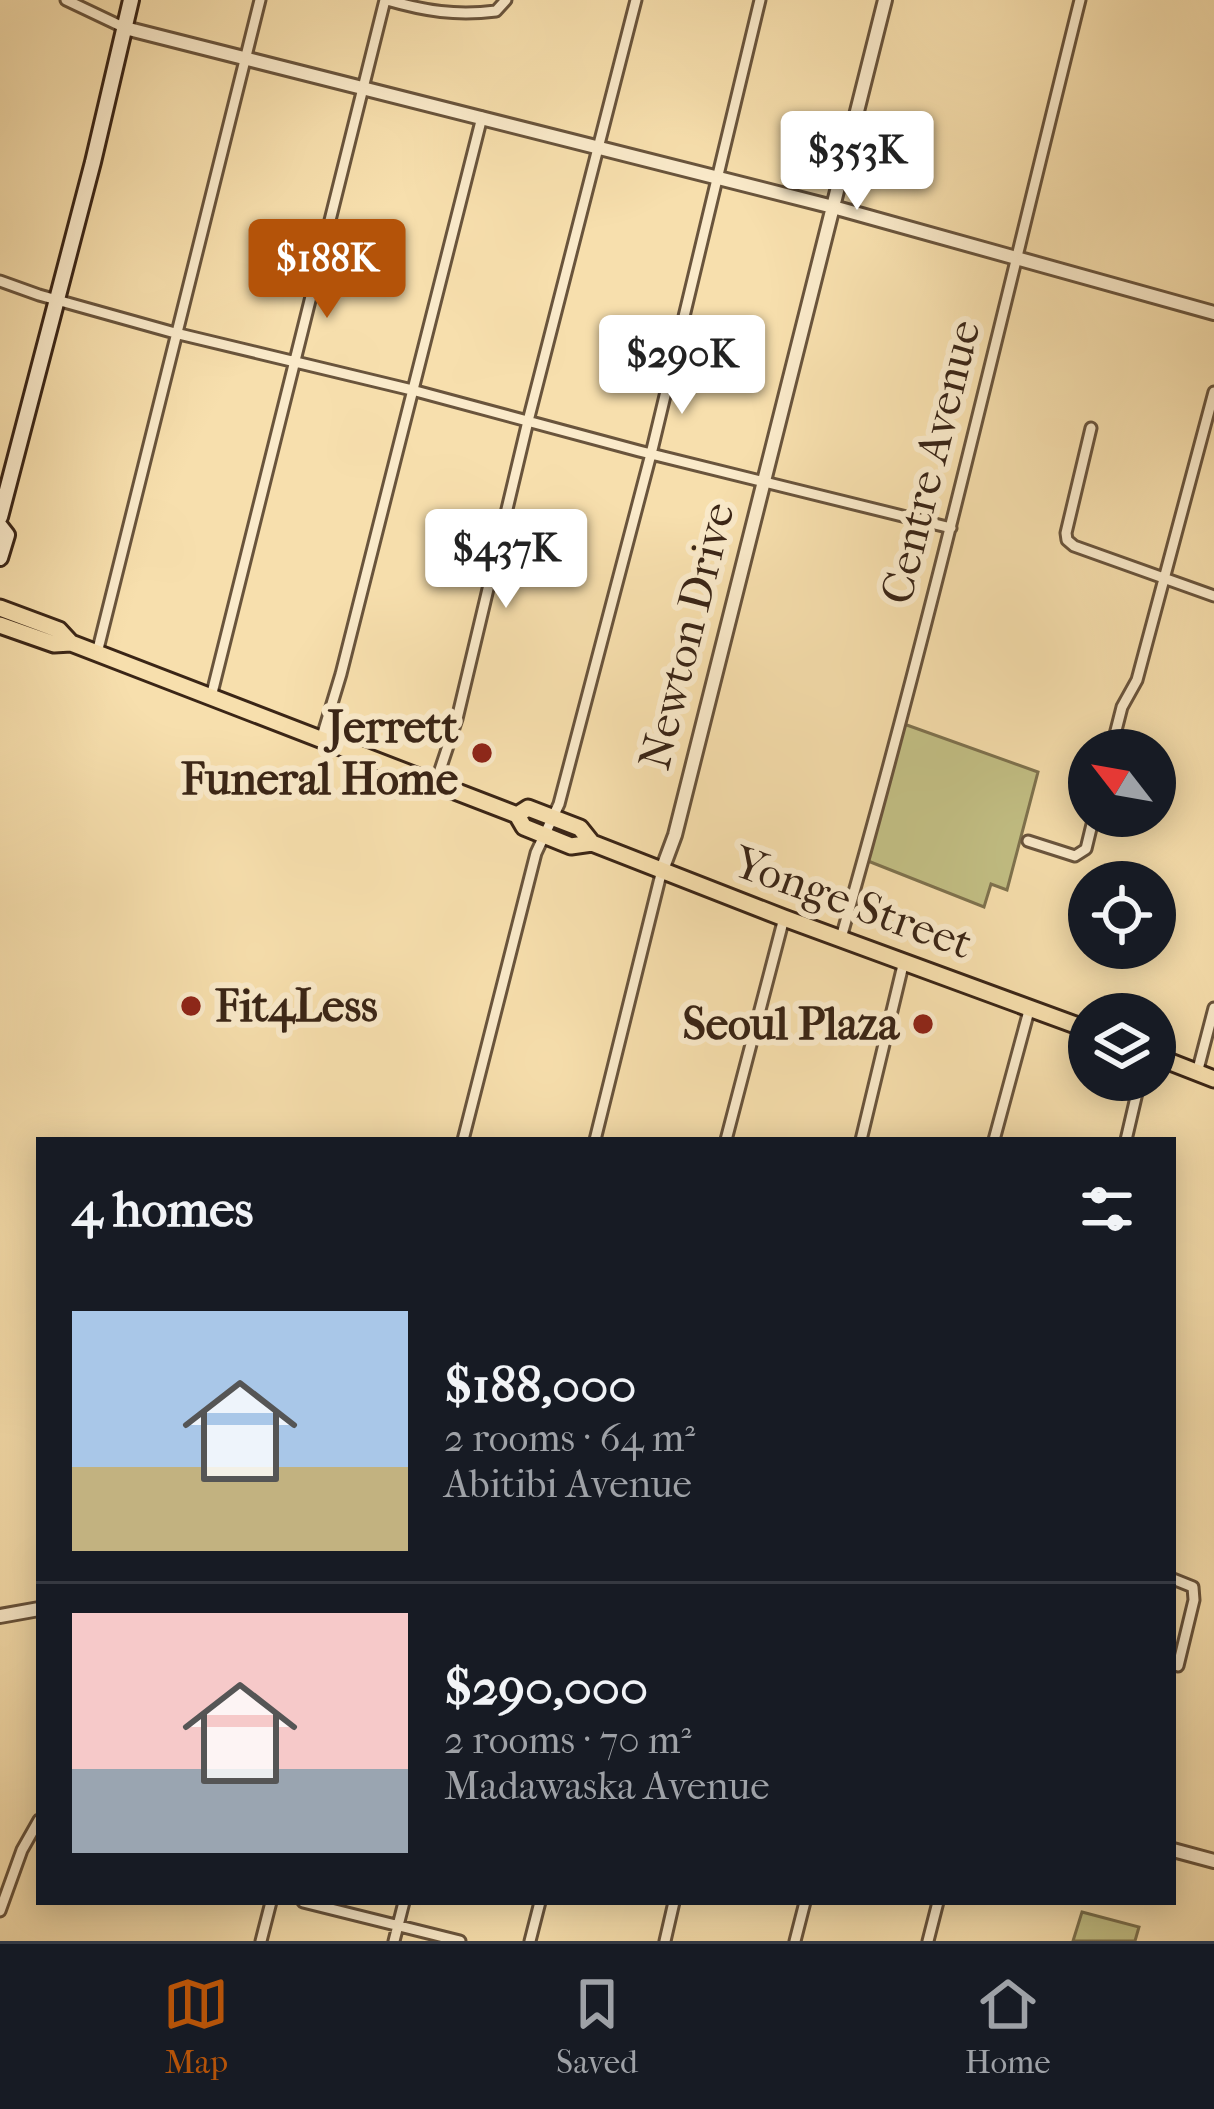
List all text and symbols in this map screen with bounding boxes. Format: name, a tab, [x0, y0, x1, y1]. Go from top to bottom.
pin: $353K	[773, 111, 941, 213]
text: $353K	[808, 127, 906, 173]
pin: $188K	[243, 219, 411, 321]
text: $188K	[276, 235, 378, 281]
pin: $290K	[598, 315, 766, 417]
street label: Centre Avenue	[870, 315, 992, 609]
text: $290K	[626, 331, 738, 377]
street label: Newton Drive	[628, 497, 746, 775]
pin: $437K	[422, 509, 590, 611]
text: $437K	[452, 525, 560, 571]
place label: Jerrett Funeral Home	[181, 701, 459, 806]
north arrow	[1068, 729, 1176, 837]
map controls	[1068, 729, 1176, 1101]
marker: Jerrett Funeral Home	[469, 740, 495, 766]
street label: Yonge Street	[725, 835, 979, 971]
button: locate	[1068, 861, 1176, 969]
place label: Fit4Less	[215, 980, 378, 1033]
marker: Fit4Less	[178, 993, 204, 1019]
button: layers	[1068, 993, 1176, 1101]
place label: Seoul Plaza	[682, 998, 900, 1051]
marker: Seoul Plaza	[910, 1011, 936, 1037]
icon: filters	[1074, 1176, 1140, 1242]
text: 4 homes	[72, 1179, 253, 1239]
text: $188,000	[444, 1355, 637, 1415]
icon: home	[168, 1359, 312, 1503]
text: 2 rooms · 64 m²	[444, 1415, 695, 1461]
text: Abitibi Avenue	[444, 1461, 692, 1507]
text: $290,000	[444, 1657, 648, 1717]
icon: home	[168, 1661, 312, 1805]
text: 2 rooms · 70 m²	[444, 1717, 692, 1763]
text: Madawaska Avenue	[444, 1763, 769, 1809]
tab: Map	[163, 1971, 229, 2082]
tab: Saved	[556, 1971, 638, 2082]
tab: Home	[965, 1971, 1051, 2082]

